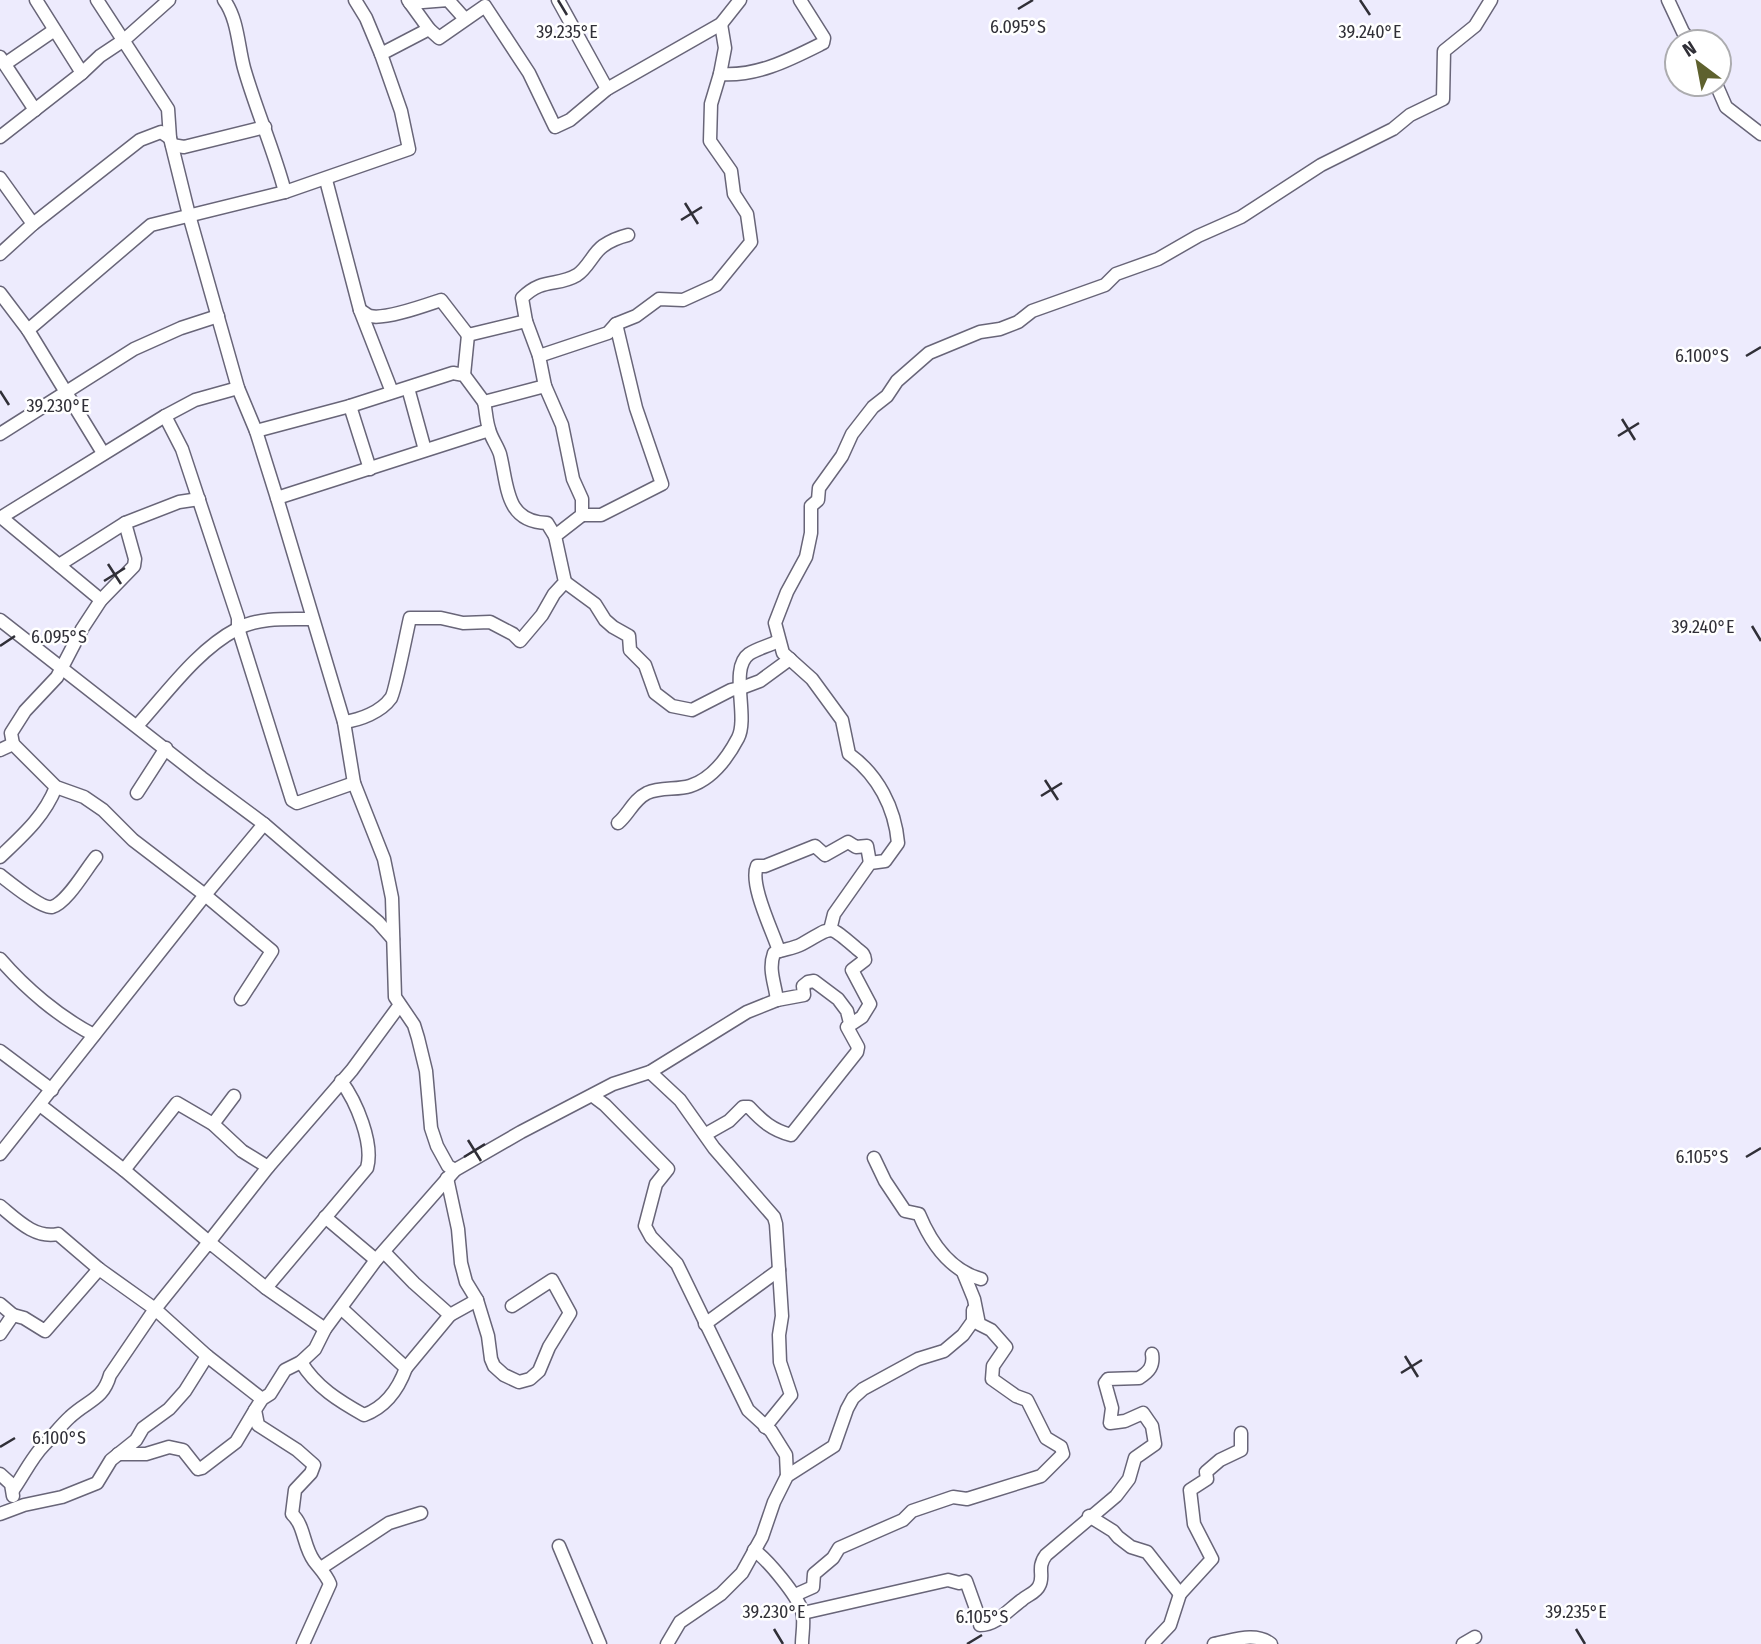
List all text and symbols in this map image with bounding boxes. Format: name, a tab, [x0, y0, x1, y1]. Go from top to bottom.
text: 6.095°S	[990, 16, 1046, 38]
text: 39.235°E	[536, 21, 598, 43]
text: 39.240°E	[1338, 21, 1402, 43]
north arrow	[1663, 28, 1733, 98]
text: N	[1678, 36, 1700, 62]
text: 6.100°S	[1675, 345, 1729, 367]
text: 39.230°E	[27, 395, 89, 417]
text: 39.240°E	[1671, 616, 1735, 638]
text: 6.095°S	[31, 626, 87, 648]
text: 6.105°S	[1676, 1146, 1728, 1168]
text: 6.100°S	[32, 1427, 86, 1449]
text: 39.230°E	[743, 1601, 805, 1623]
text: 39.235°E	[1545, 1601, 1607, 1623]
text: 6.105°S	[956, 1606, 1008, 1628]

